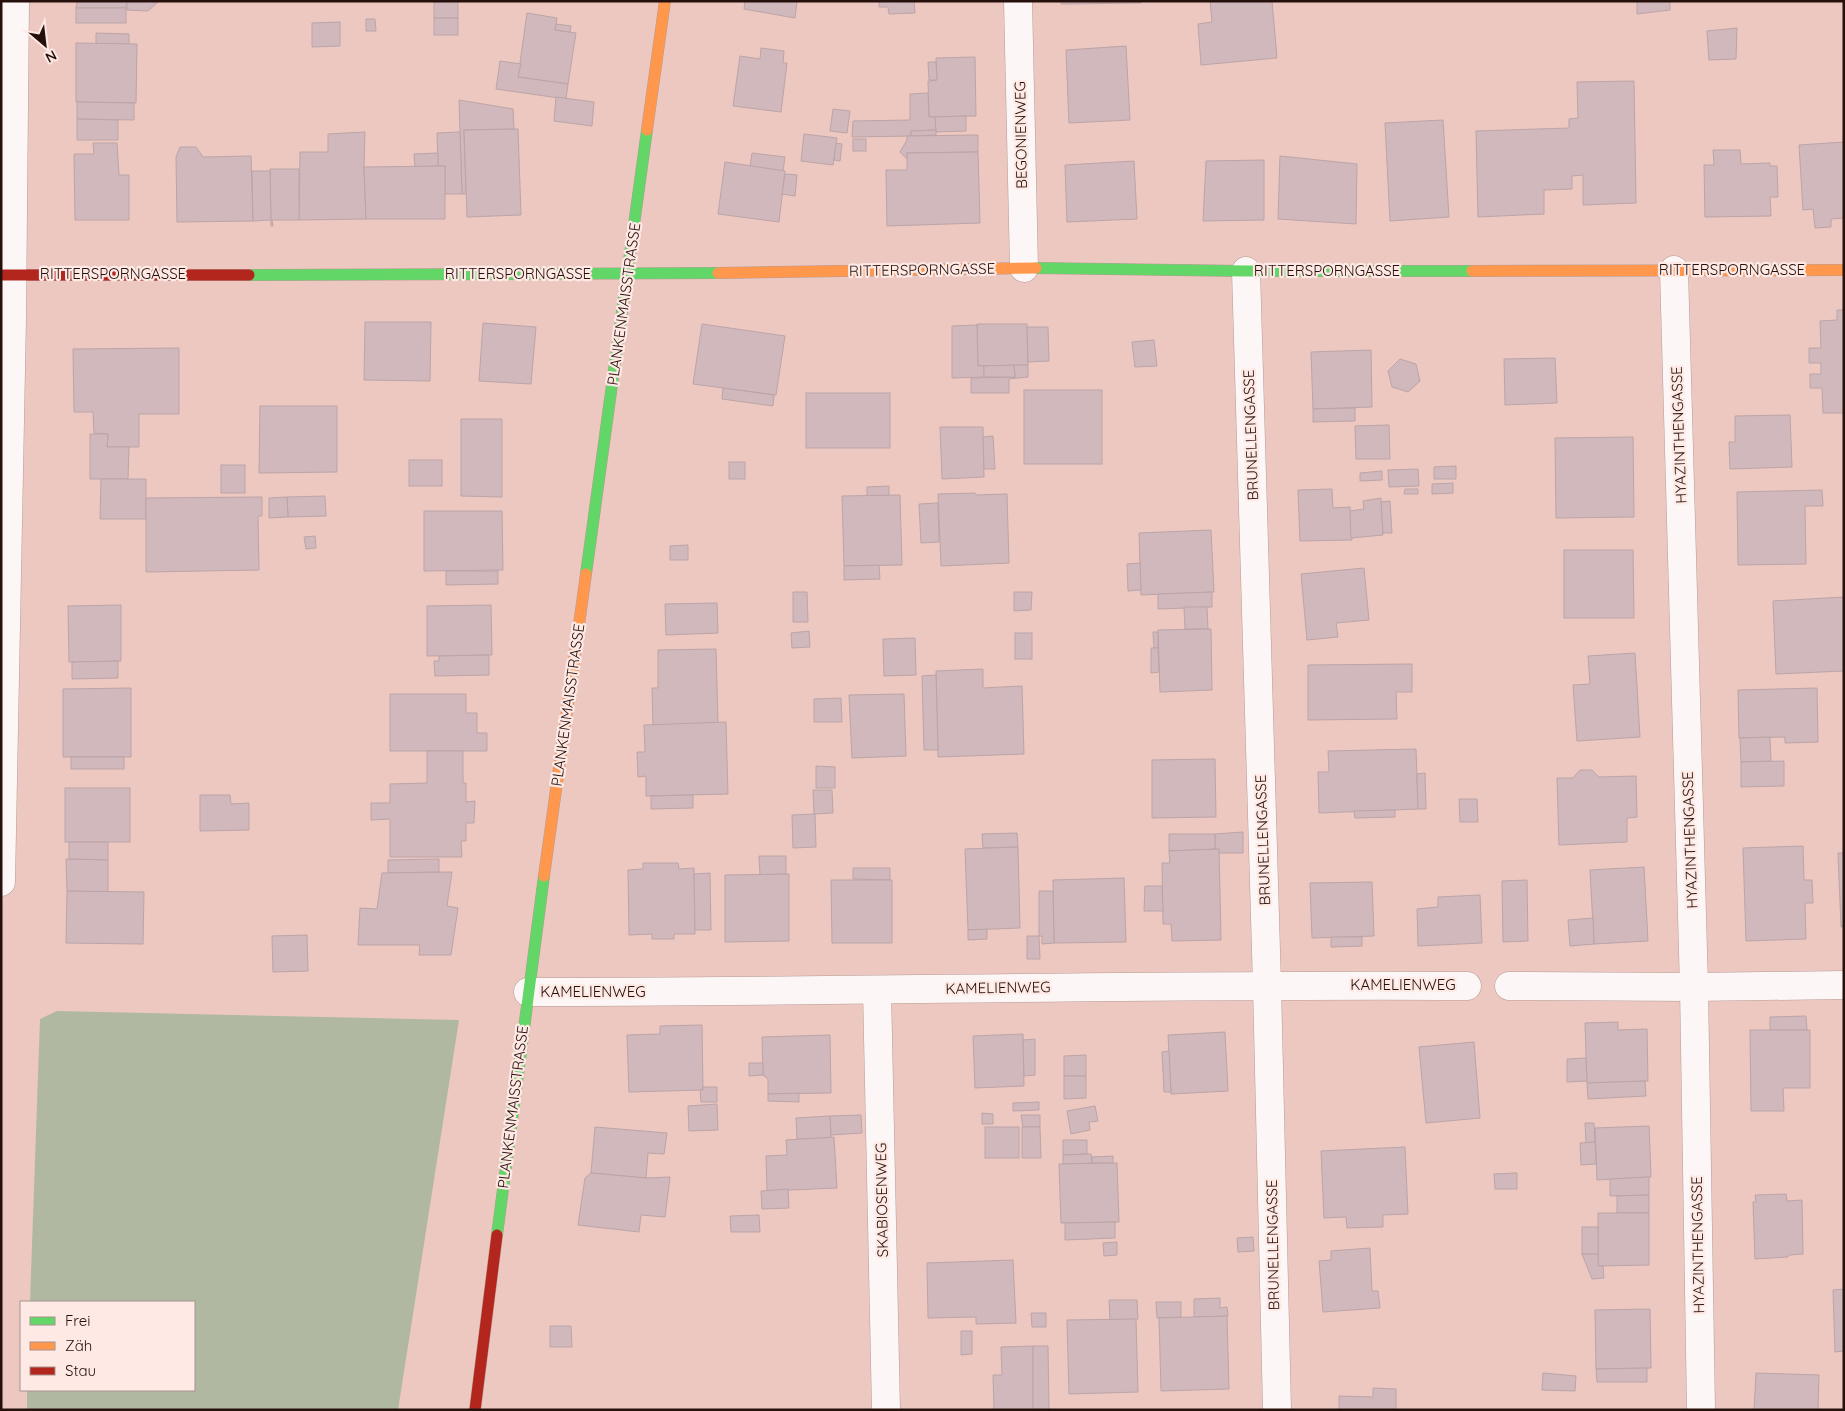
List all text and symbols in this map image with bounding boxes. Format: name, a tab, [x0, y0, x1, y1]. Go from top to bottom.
north arrow	[20, 20, 70, 70]
text: N	[42, 46, 60, 67]
street label: BEGONIENWEG	[1010, 81, 1031, 189]
street label: PLANKENMAISSTRASSE	[603, 221, 644, 386]
street label: RITTERSPORNGASSE	[849, 259, 995, 280]
street label: RITTERSPORNGASSE	[1659, 260, 1805, 279]
street label: RITTERSPORNGASSE	[1254, 261, 1400, 280]
street label: RITTERSPORNGASSE	[40, 264, 186, 283]
street label: RITTERSPORNGASSE	[445, 264, 591, 283]
street label: HYAZINTHENGASSE	[1667, 366, 1690, 504]
street label: BRUNELLENGASSE	[1239, 369, 1262, 501]
street label: PLANKENMAISSTRASSE	[547, 622, 588, 787]
street label: HYAZINTHENGASSE	[1678, 771, 1701, 909]
street label: BRUNELLENGASSE	[1251, 774, 1274, 906]
street label: KAMELIENWEG	[1350, 975, 1456, 994]
street label: KAMELIENWEG	[945, 977, 1051, 998]
street label: KAMELIENWEG	[540, 982, 646, 1001]
street label: PLANKENMAISSTRASSE	[493, 1024, 532, 1190]
street label: SKABIOSENWEG	[871, 1143, 892, 1257]
street label: HYAZINTHENGASSE	[1687, 1176, 1708, 1314]
street label: BRUNELLENGASSE	[1262, 1179, 1283, 1311]
legend	[20, 1301, 195, 1391]
text: Frei	[65, 1311, 91, 1330]
text: Zäh	[65, 1336, 92, 1355]
text: Stau	[65, 1361, 96, 1380]

